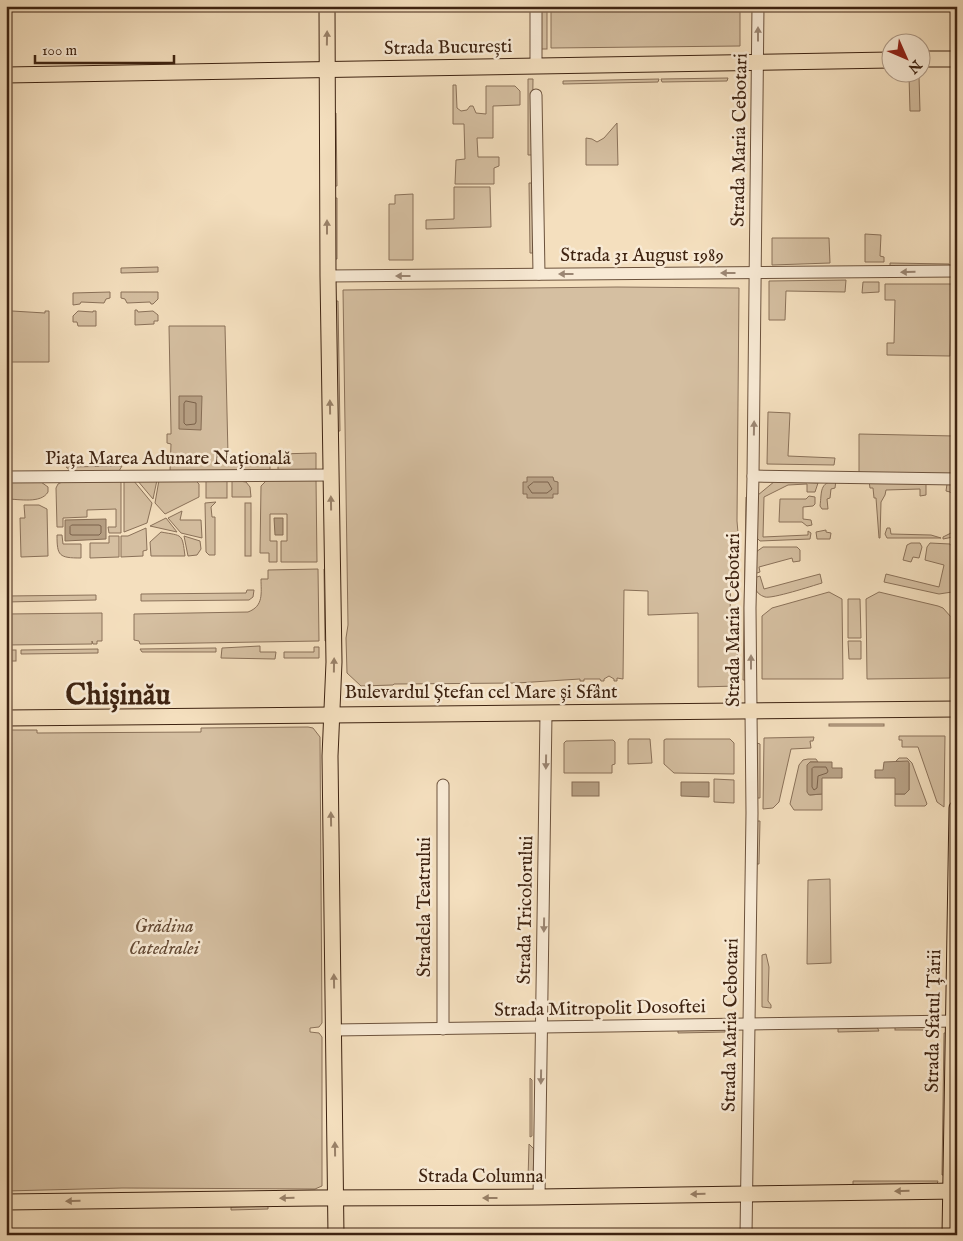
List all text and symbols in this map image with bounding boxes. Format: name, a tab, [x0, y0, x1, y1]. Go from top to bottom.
one-way arrow	[754, 26, 762, 42]
one-way arrow	[323, 30, 331, 46]
scale bar	[35, 32, 174, 64]
north arrow	[880, 32, 930, 82]
street label: Strada București	[384, 35, 512, 61]
text: 100 m	[42, 41, 78, 60]
street label: Strada Maria Cebotari	[726, 53, 754, 227]
text: N	[904, 55, 926, 77]
one-way arrow	[323, 219, 331, 235]
street label: Strada 31 August 1989	[560, 244, 724, 268]
one-way arrow	[900, 268, 916, 276]
one-way arrow	[720, 269, 736, 277]
one-way arrow	[557, 270, 573, 278]
one-way arrow	[395, 272, 411, 280]
one-way arrow	[326, 399, 334, 415]
one-way arrow	[750, 419, 758, 435]
street label: Piața Marea Adunare Națională	[45, 447, 292, 471]
one-way arrow	[327, 495, 335, 511]
street label: Strada Maria Cebotari	[722, 533, 746, 707]
one-way arrow	[747, 654, 755, 670]
one-way arrow	[330, 657, 338, 673]
district label: Chișinău	[66, 678, 170, 715]
street label: Bulevardul Ștefan cel Mare și Sfânt	[344, 681, 618, 705]
one-way arrow	[542, 755, 550, 771]
one-way arrow	[327, 811, 335, 827]
street label: Strada Tricolorului	[513, 835, 539, 985]
street label: Stradela Teatrului	[413, 837, 437, 977]
park label: Grădina Catedralei	[129, 915, 201, 961]
one-way arrow	[540, 917, 548, 933]
street label: Strada Maria Cebotari	[717, 938, 745, 1112]
street label: Strada Sfatul Țării	[921, 949, 947, 1093]
one-way arrow	[329, 973, 337, 989]
street label: Strada Mitropolit Dosoftei	[494, 995, 706, 1023]
one-way arrow	[536, 1069, 544, 1085]
one-way arrow	[331, 1140, 339, 1156]
street label: Strada Columna	[418, 1165, 545, 1189]
one-way arrow	[894, 1188, 910, 1196]
one-way arrow	[689, 1190, 705, 1198]
one-way arrow	[278, 1194, 294, 1202]
one-way arrow	[482, 1194, 498, 1202]
one-way arrow	[65, 1197, 81, 1205]

